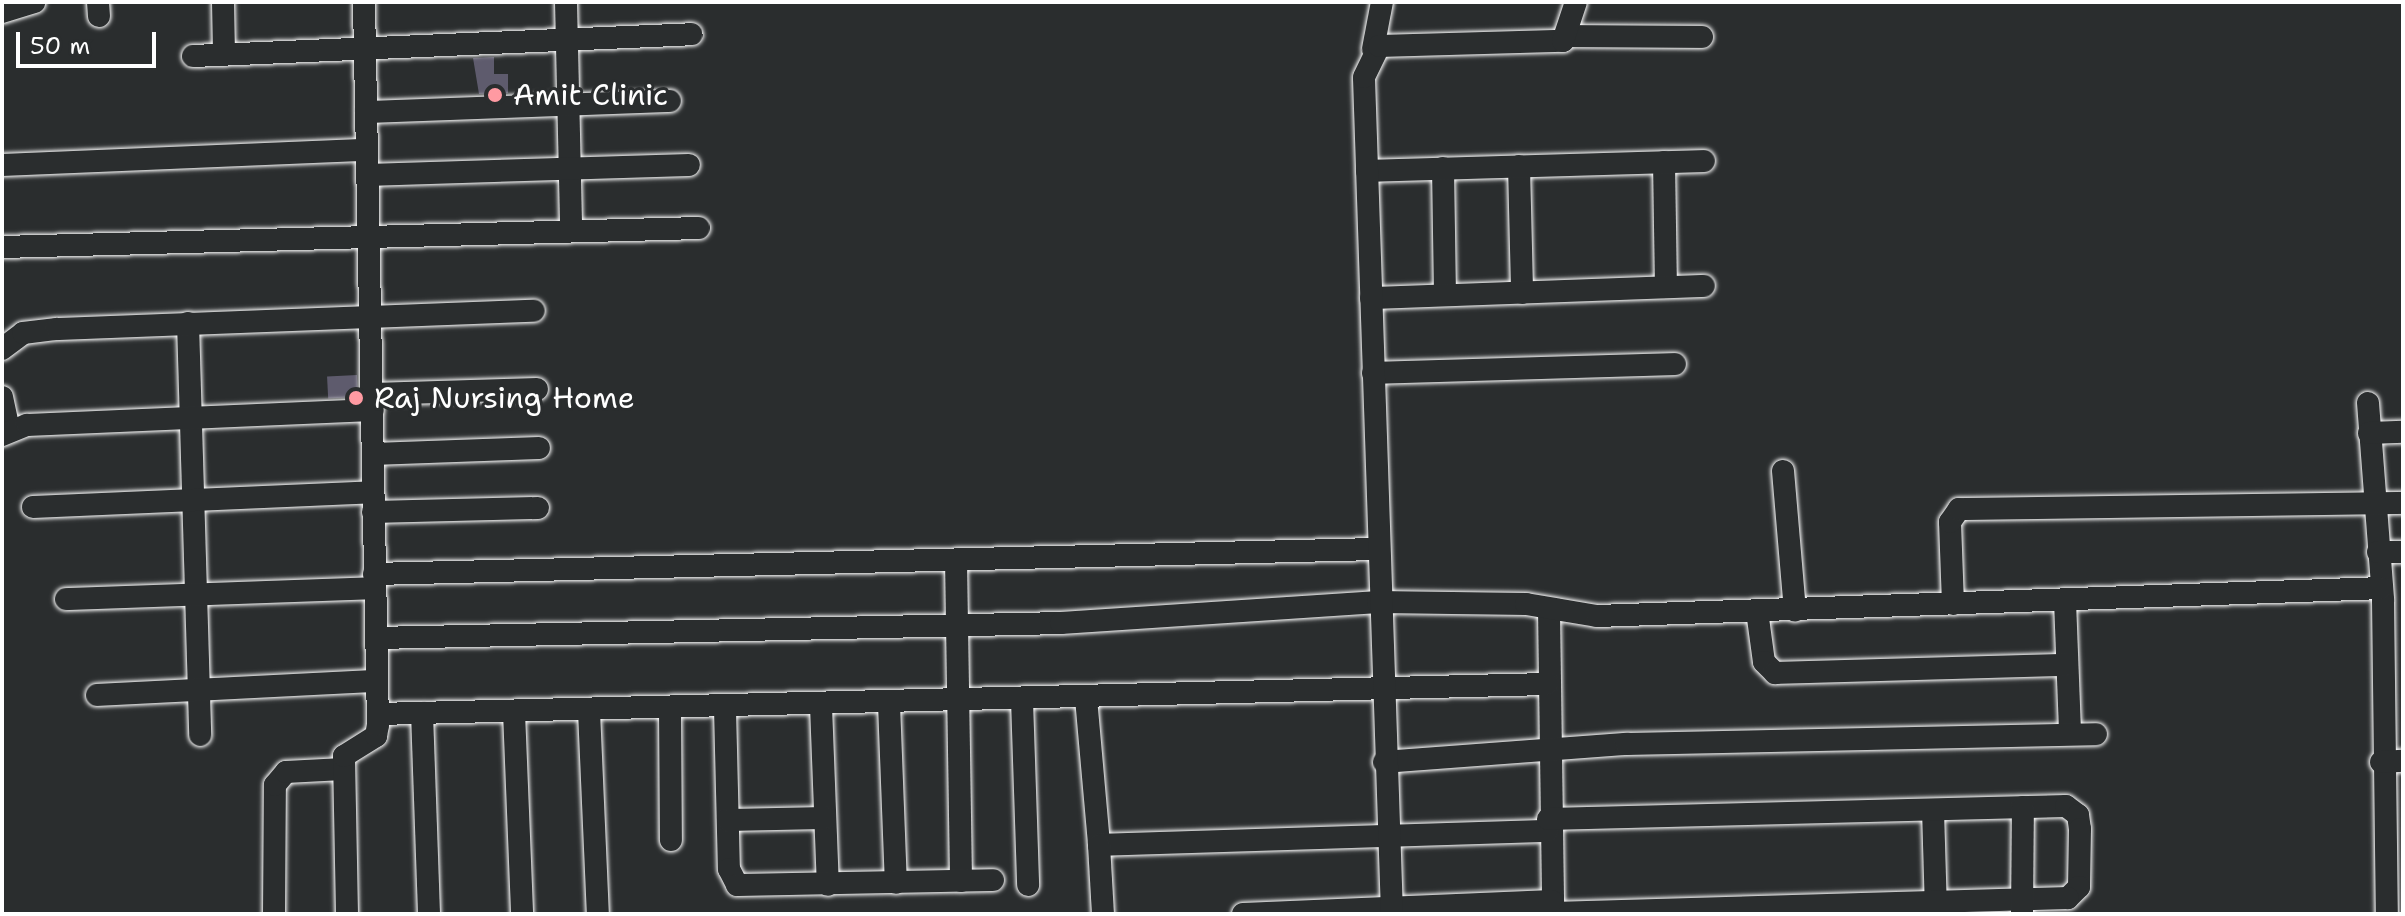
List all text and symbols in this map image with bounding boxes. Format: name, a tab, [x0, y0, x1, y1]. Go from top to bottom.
scale bar	[20, 16, 160, 66]
text: 50 m	[30, 30, 90, 62]
place label: Amit Clinic	[513, 77, 668, 113]
marker: Amit Clinic	[484, 84, 506, 106]
place label: Raj Nursing Home	[374, 380, 635, 416]
marker: Raj Nursing Home	[345, 387, 367, 409]

